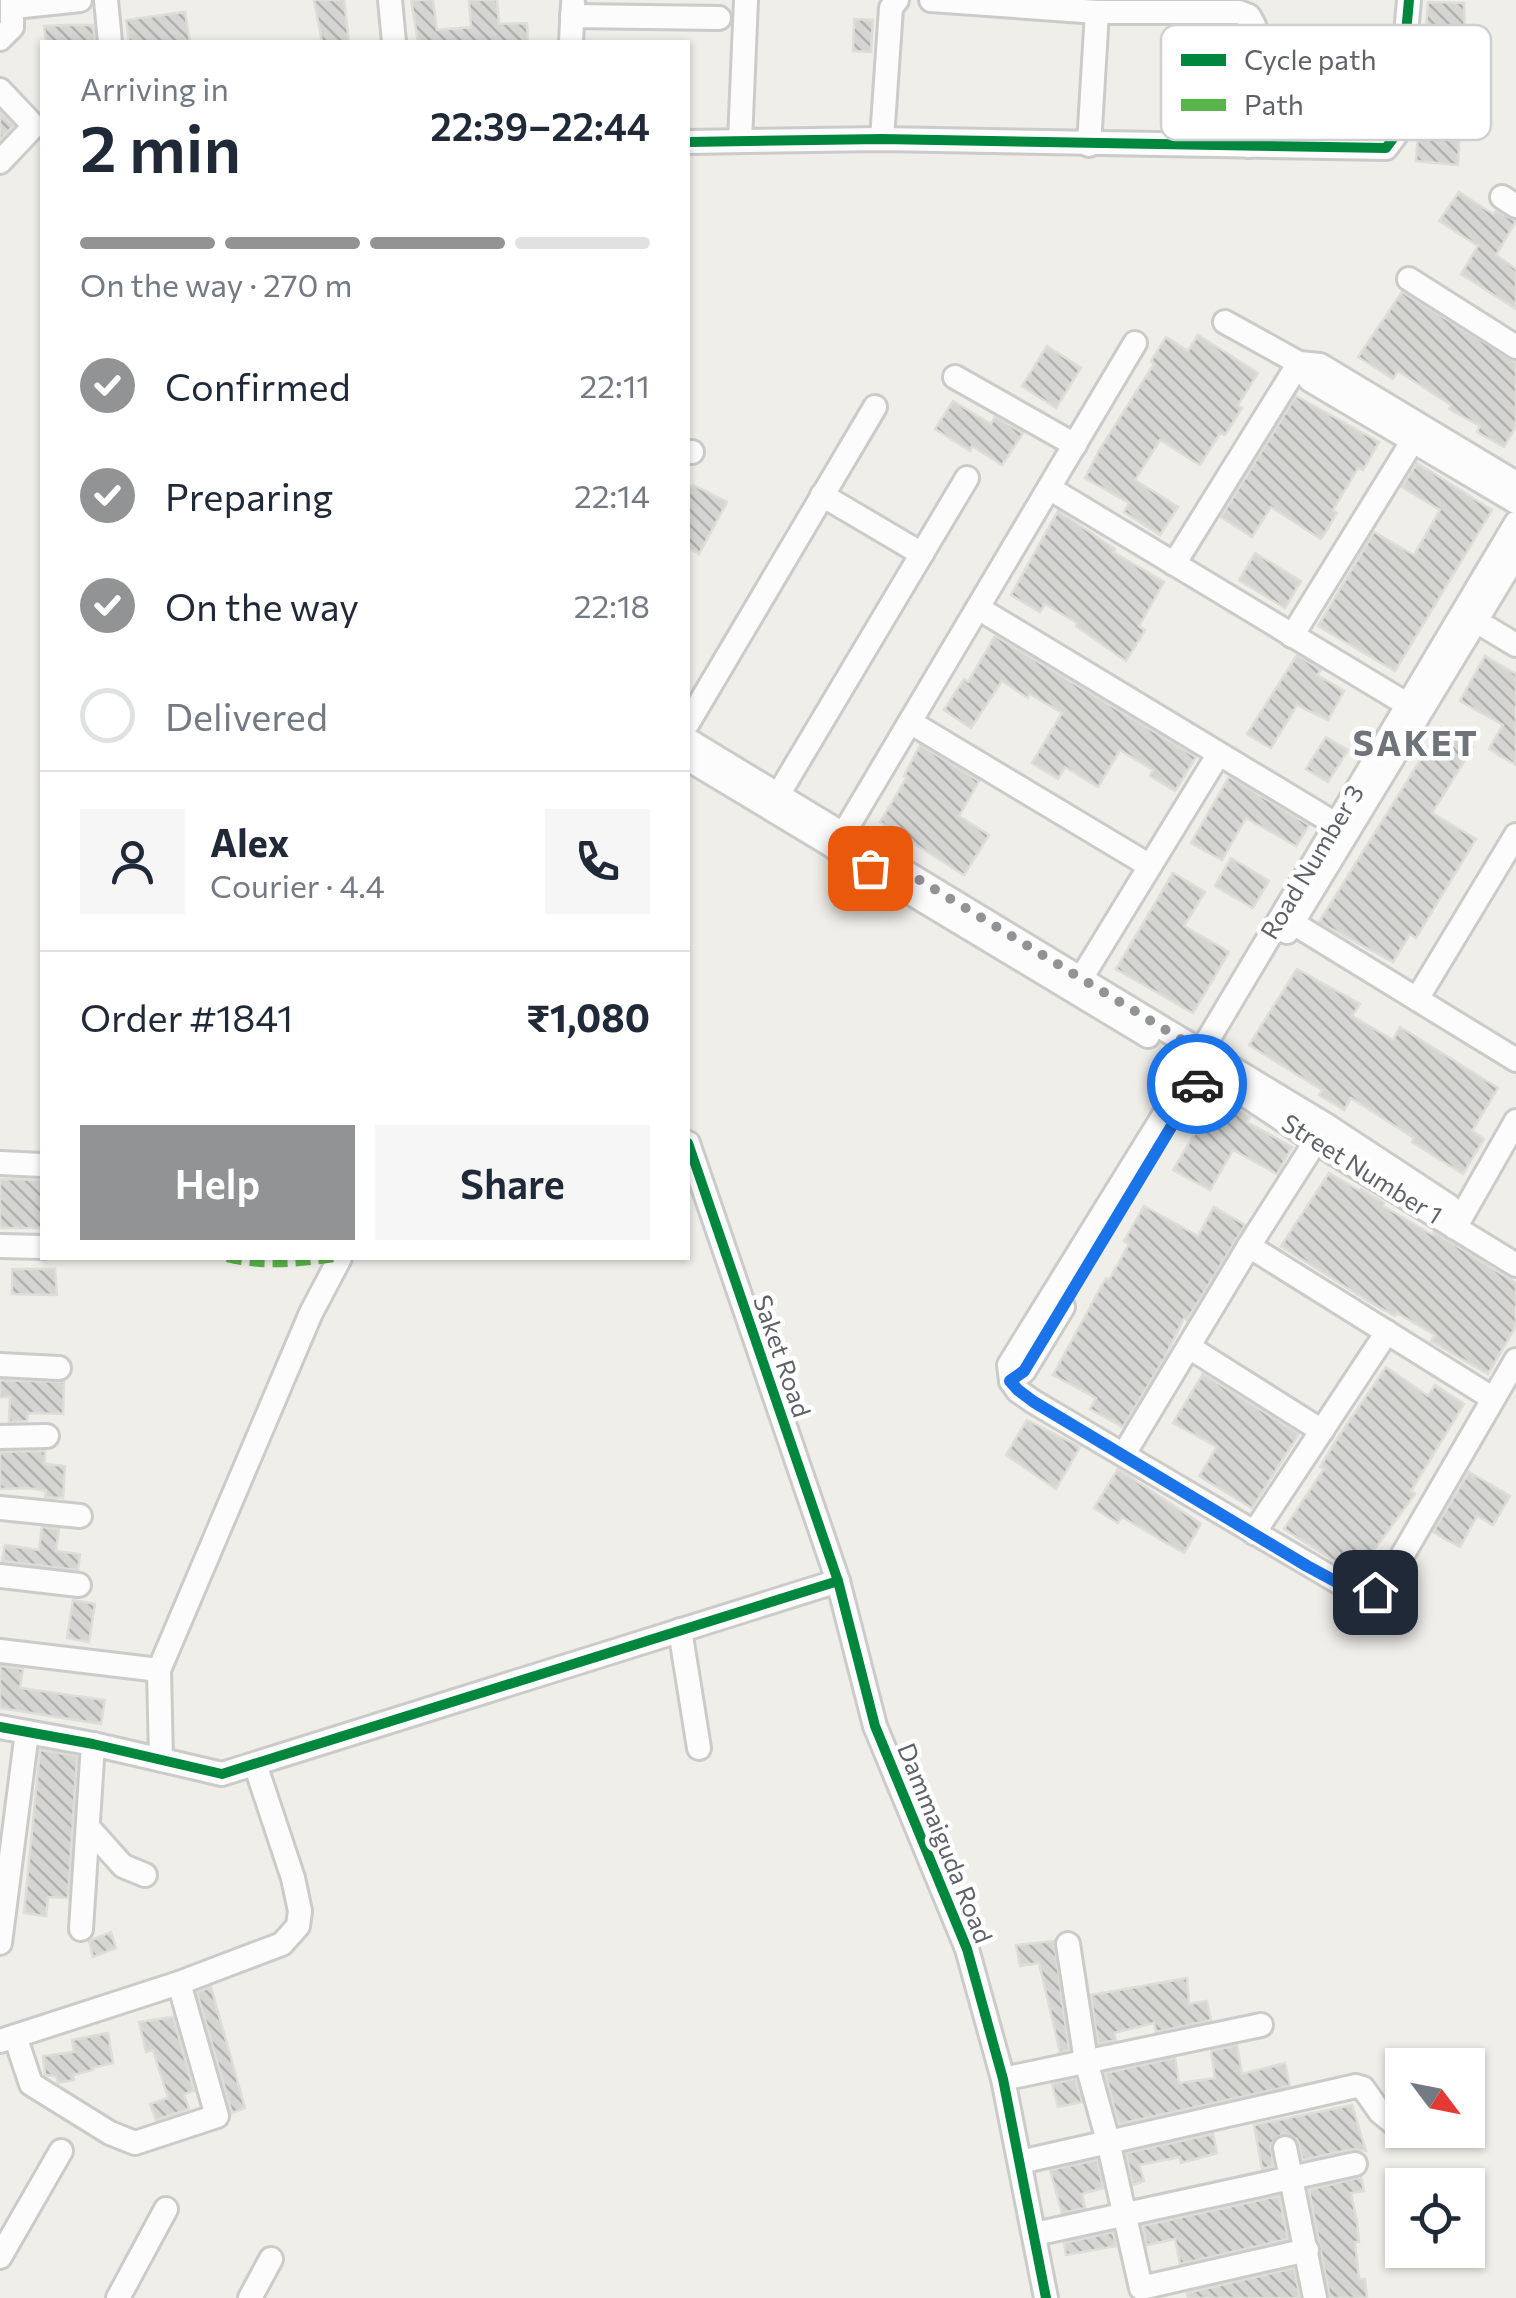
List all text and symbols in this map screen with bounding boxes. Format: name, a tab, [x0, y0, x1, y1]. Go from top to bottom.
legend	[1161, 25, 1491, 140]
text: Cycle path	[1244, 42, 1376, 76]
text: Arriving in	[80, 68, 229, 108]
text: Path	[1244, 87, 1304, 121]
text: 22:39–22:44	[430, 102, 650, 149]
text: 2 min	[80, 106, 241, 185]
text: On the way · 270 m	[80, 264, 353, 304]
icon: check	[80, 358, 135, 413]
text: Confirmed	[165, 362, 351, 409]
text: 22:11	[580, 365, 650, 405]
icon: check	[80, 468, 135, 523]
text: Preparing	[165, 472, 333, 519]
text: 22:14	[574, 475, 650, 515]
icon: check	[80, 578, 135, 633]
text: On the way	[165, 582, 359, 629]
text: 22:18	[574, 585, 650, 625]
text: Delivered	[165, 692, 328, 739]
district label: SAKET	[1353, 720, 1479, 763]
street label: Road Number 3	[1253, 779, 1369, 944]
button: person	[80, 809, 185, 914]
button: phone	[545, 809, 650, 914]
text: Alex	[210, 818, 289, 865]
pin	[828, 826, 913, 911]
icon: bag	[843, 841, 898, 896]
text: Courier · 4.4	[210, 865, 385, 905]
text: Order #1841	[80, 993, 293, 1040]
text: ₹1,080	[526, 993, 650, 1040]
courier	[1147, 1034, 1247, 1134]
icon: car	[1170, 1057, 1225, 1112]
street label: Street Number 1	[1277, 1107, 1448, 1229]
button: Help	[80, 1125, 355, 1240]
button: Share	[375, 1125, 650, 1240]
street label: Saket Road	[748, 1291, 818, 1421]
pin	[1333, 1550, 1418, 1635]
icon: home	[1348, 1565, 1403, 1620]
street label: Dammaiguda Road	[892, 1738, 1000, 1947]
north arrow	[1385, 2048, 1485, 2148]
map controls	[1385, 2048, 1485, 2268]
button: locate	[1385, 2168, 1485, 2268]

